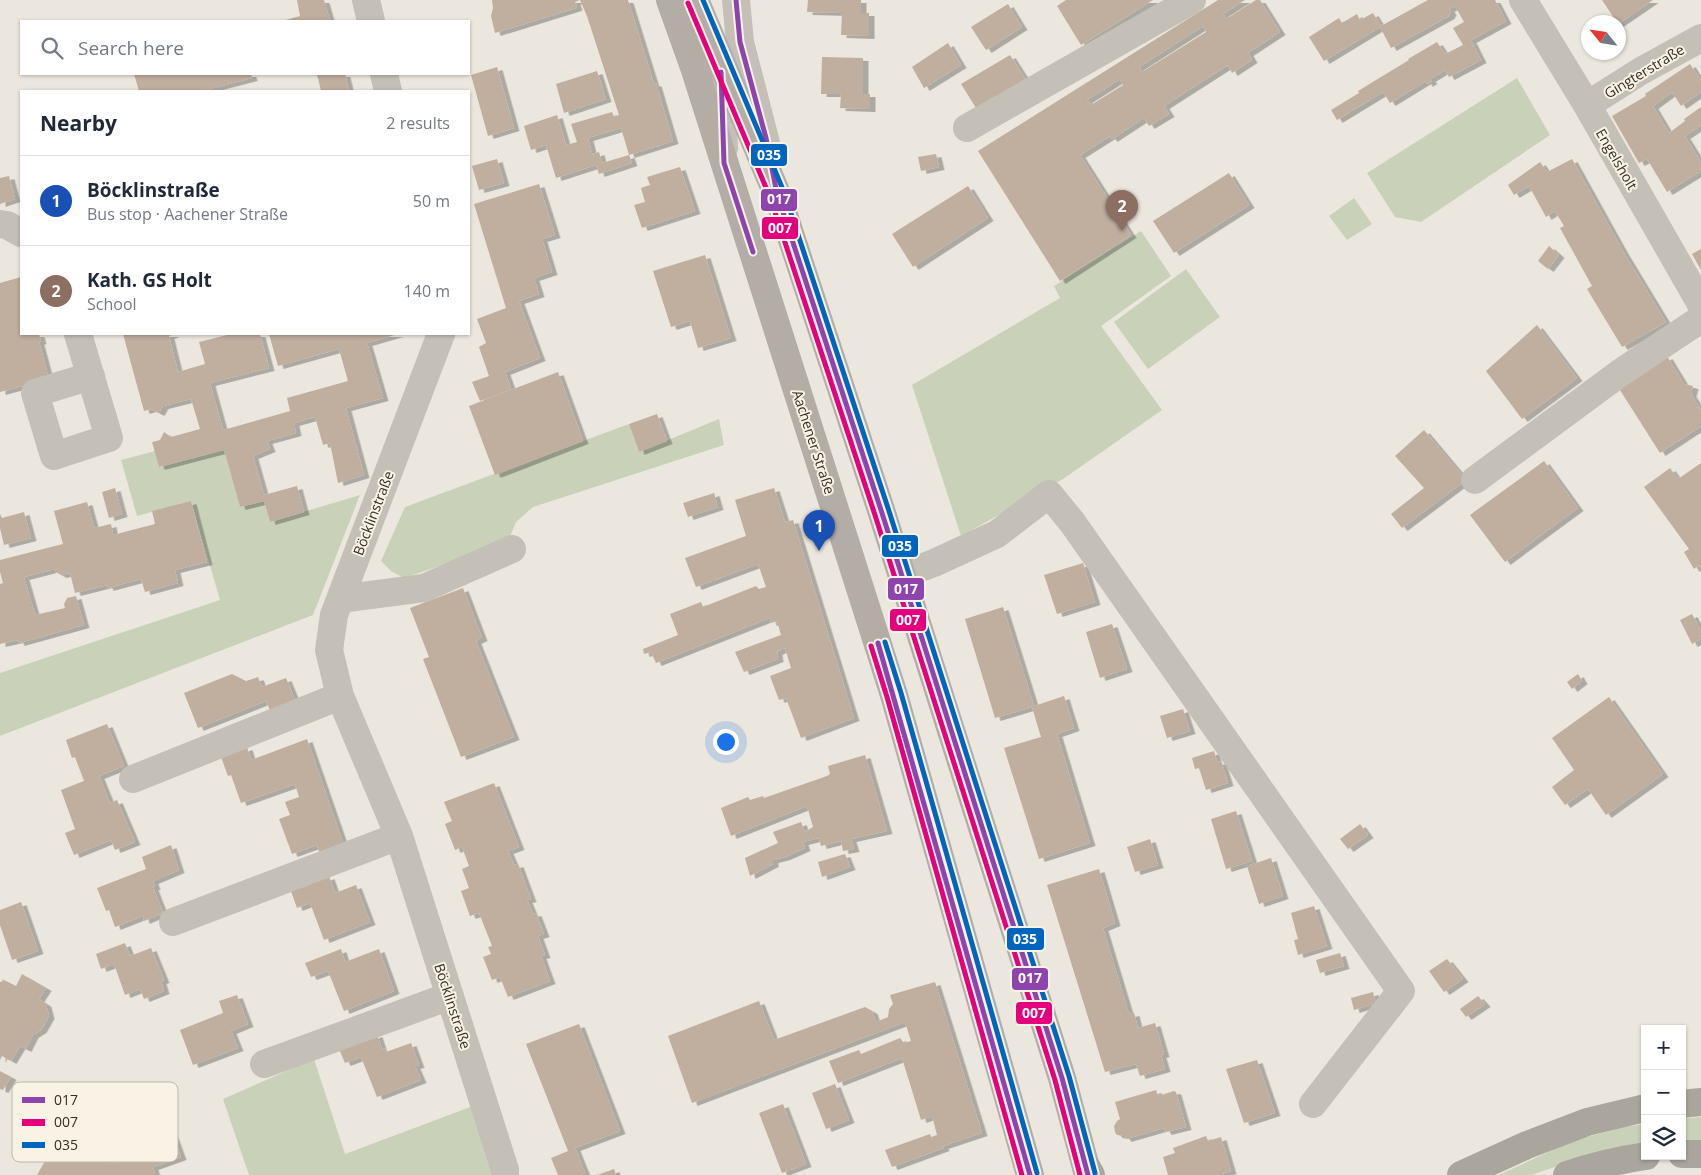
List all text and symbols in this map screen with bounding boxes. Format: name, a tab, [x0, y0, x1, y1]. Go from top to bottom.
north arrow	[1581, 15, 1626, 60]
search box	[20, 20, 470, 75]
icon: search	[38, 34, 66, 62]
text: Search here	[78, 35, 184, 61]
street label: Gingterstraße	[1600, 40, 1688, 102]
text: Nearby	[40, 109, 117, 137]
text: 2 results	[386, 112, 450, 134]
street label: Engelsholt	[1592, 125, 1642, 193]
line badge: 035	[750, 143, 788, 167]
text: 035	[757, 145, 781, 164]
text: Böcklinstraße	[87, 177, 220, 203]
line badge: 017	[760, 188, 798, 212]
text: 017	[767, 189, 791, 208]
text: 1	[51, 190, 61, 212]
text: 50 m	[413, 190, 450, 212]
pin: 2	[1106, 190, 1138, 231]
text: Bus stop · Aachener Straße	[87, 203, 288, 225]
line badge: 007	[761, 216, 799, 240]
text: 007	[768, 218, 792, 237]
text: Kath. GS Holt	[87, 267, 212, 293]
text: 2	[51, 280, 61, 302]
text: 140 m	[404, 280, 450, 302]
text: School	[87, 293, 137, 315]
street label: Aachener Straße	[788, 388, 840, 497]
street label: Böcklinstraße	[348, 468, 398, 558]
pin: 1	[803, 510, 835, 551]
line badge: 035	[881, 534, 919, 558]
text: 035	[888, 536, 912, 555]
line badge: 017	[887, 577, 925, 601]
text: 017	[894, 579, 918, 598]
line badge: 007	[889, 608, 927, 632]
text: 007	[896, 610, 920, 629]
your location	[713, 729, 739, 755]
line badge: 035	[1006, 927, 1045, 951]
text: 035	[1013, 929, 1037, 948]
street label: Böcklinstraße	[430, 961, 476, 1051]
line badge: 017	[1011, 967, 1049, 991]
text: 017	[1018, 968, 1042, 987]
line badge: 007	[1015, 1001, 1053, 1025]
text: 007	[1022, 1003, 1046, 1022]
map controls	[1641, 1025, 1686, 1160]
button: +	[1641, 1025, 1686, 1070]
button: −	[1641, 1070, 1686, 1115]
legend	[12, 1082, 178, 1162]
text: 017	[54, 1090, 78, 1109]
text: 007	[54, 1112, 78, 1131]
button: layers	[1641, 1115, 1686, 1160]
text: 035	[54, 1135, 78, 1154]

